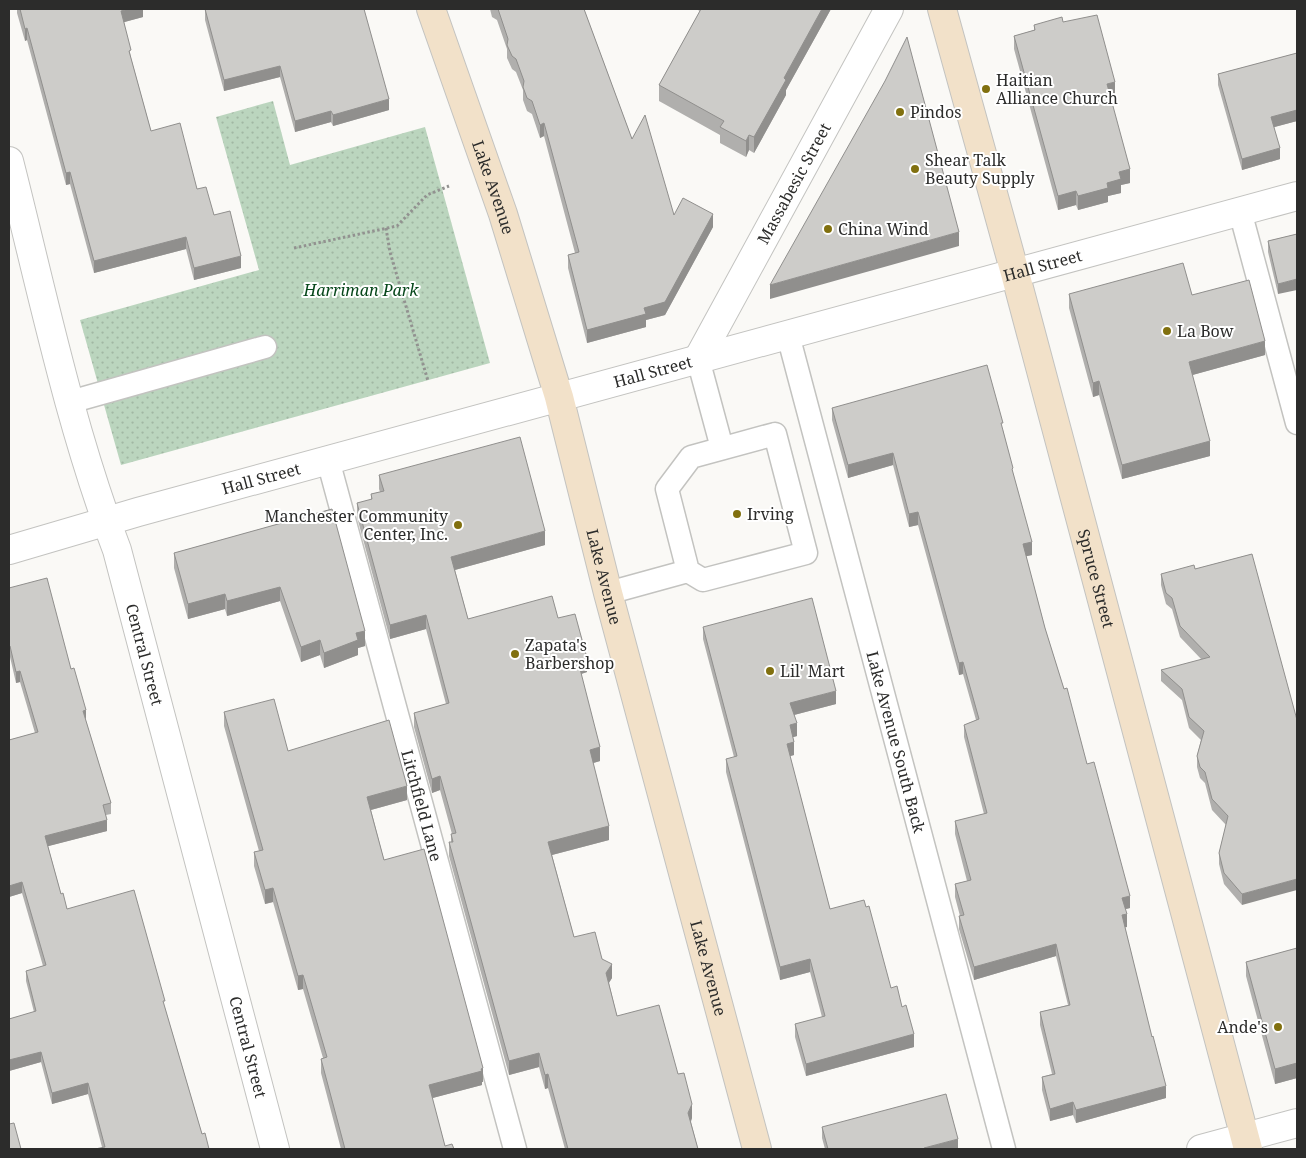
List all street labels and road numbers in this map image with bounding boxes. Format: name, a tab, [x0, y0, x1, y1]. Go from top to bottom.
street label: Massabesic Street	[752, 119, 836, 248]
street label: Lake Avenue	[467, 137, 520, 237]
street label: Hall Street	[1001, 244, 1085, 287]
street label: Hall Street	[611, 350, 695, 393]
street label: Hall Street	[219, 457, 303, 500]
street label: Lake Avenue	[581, 527, 627, 627]
street label: Spruce Street	[1073, 527, 1120, 631]
street label: Central Street	[121, 601, 169, 708]
street label: Lake Avenue South Back	[861, 649, 931, 836]
street label: Litchfield Lane	[396, 747, 447, 864]
street label: Lake Avenue	[685, 918, 732, 1018]
street label: Central Street	[224, 994, 272, 1101]

